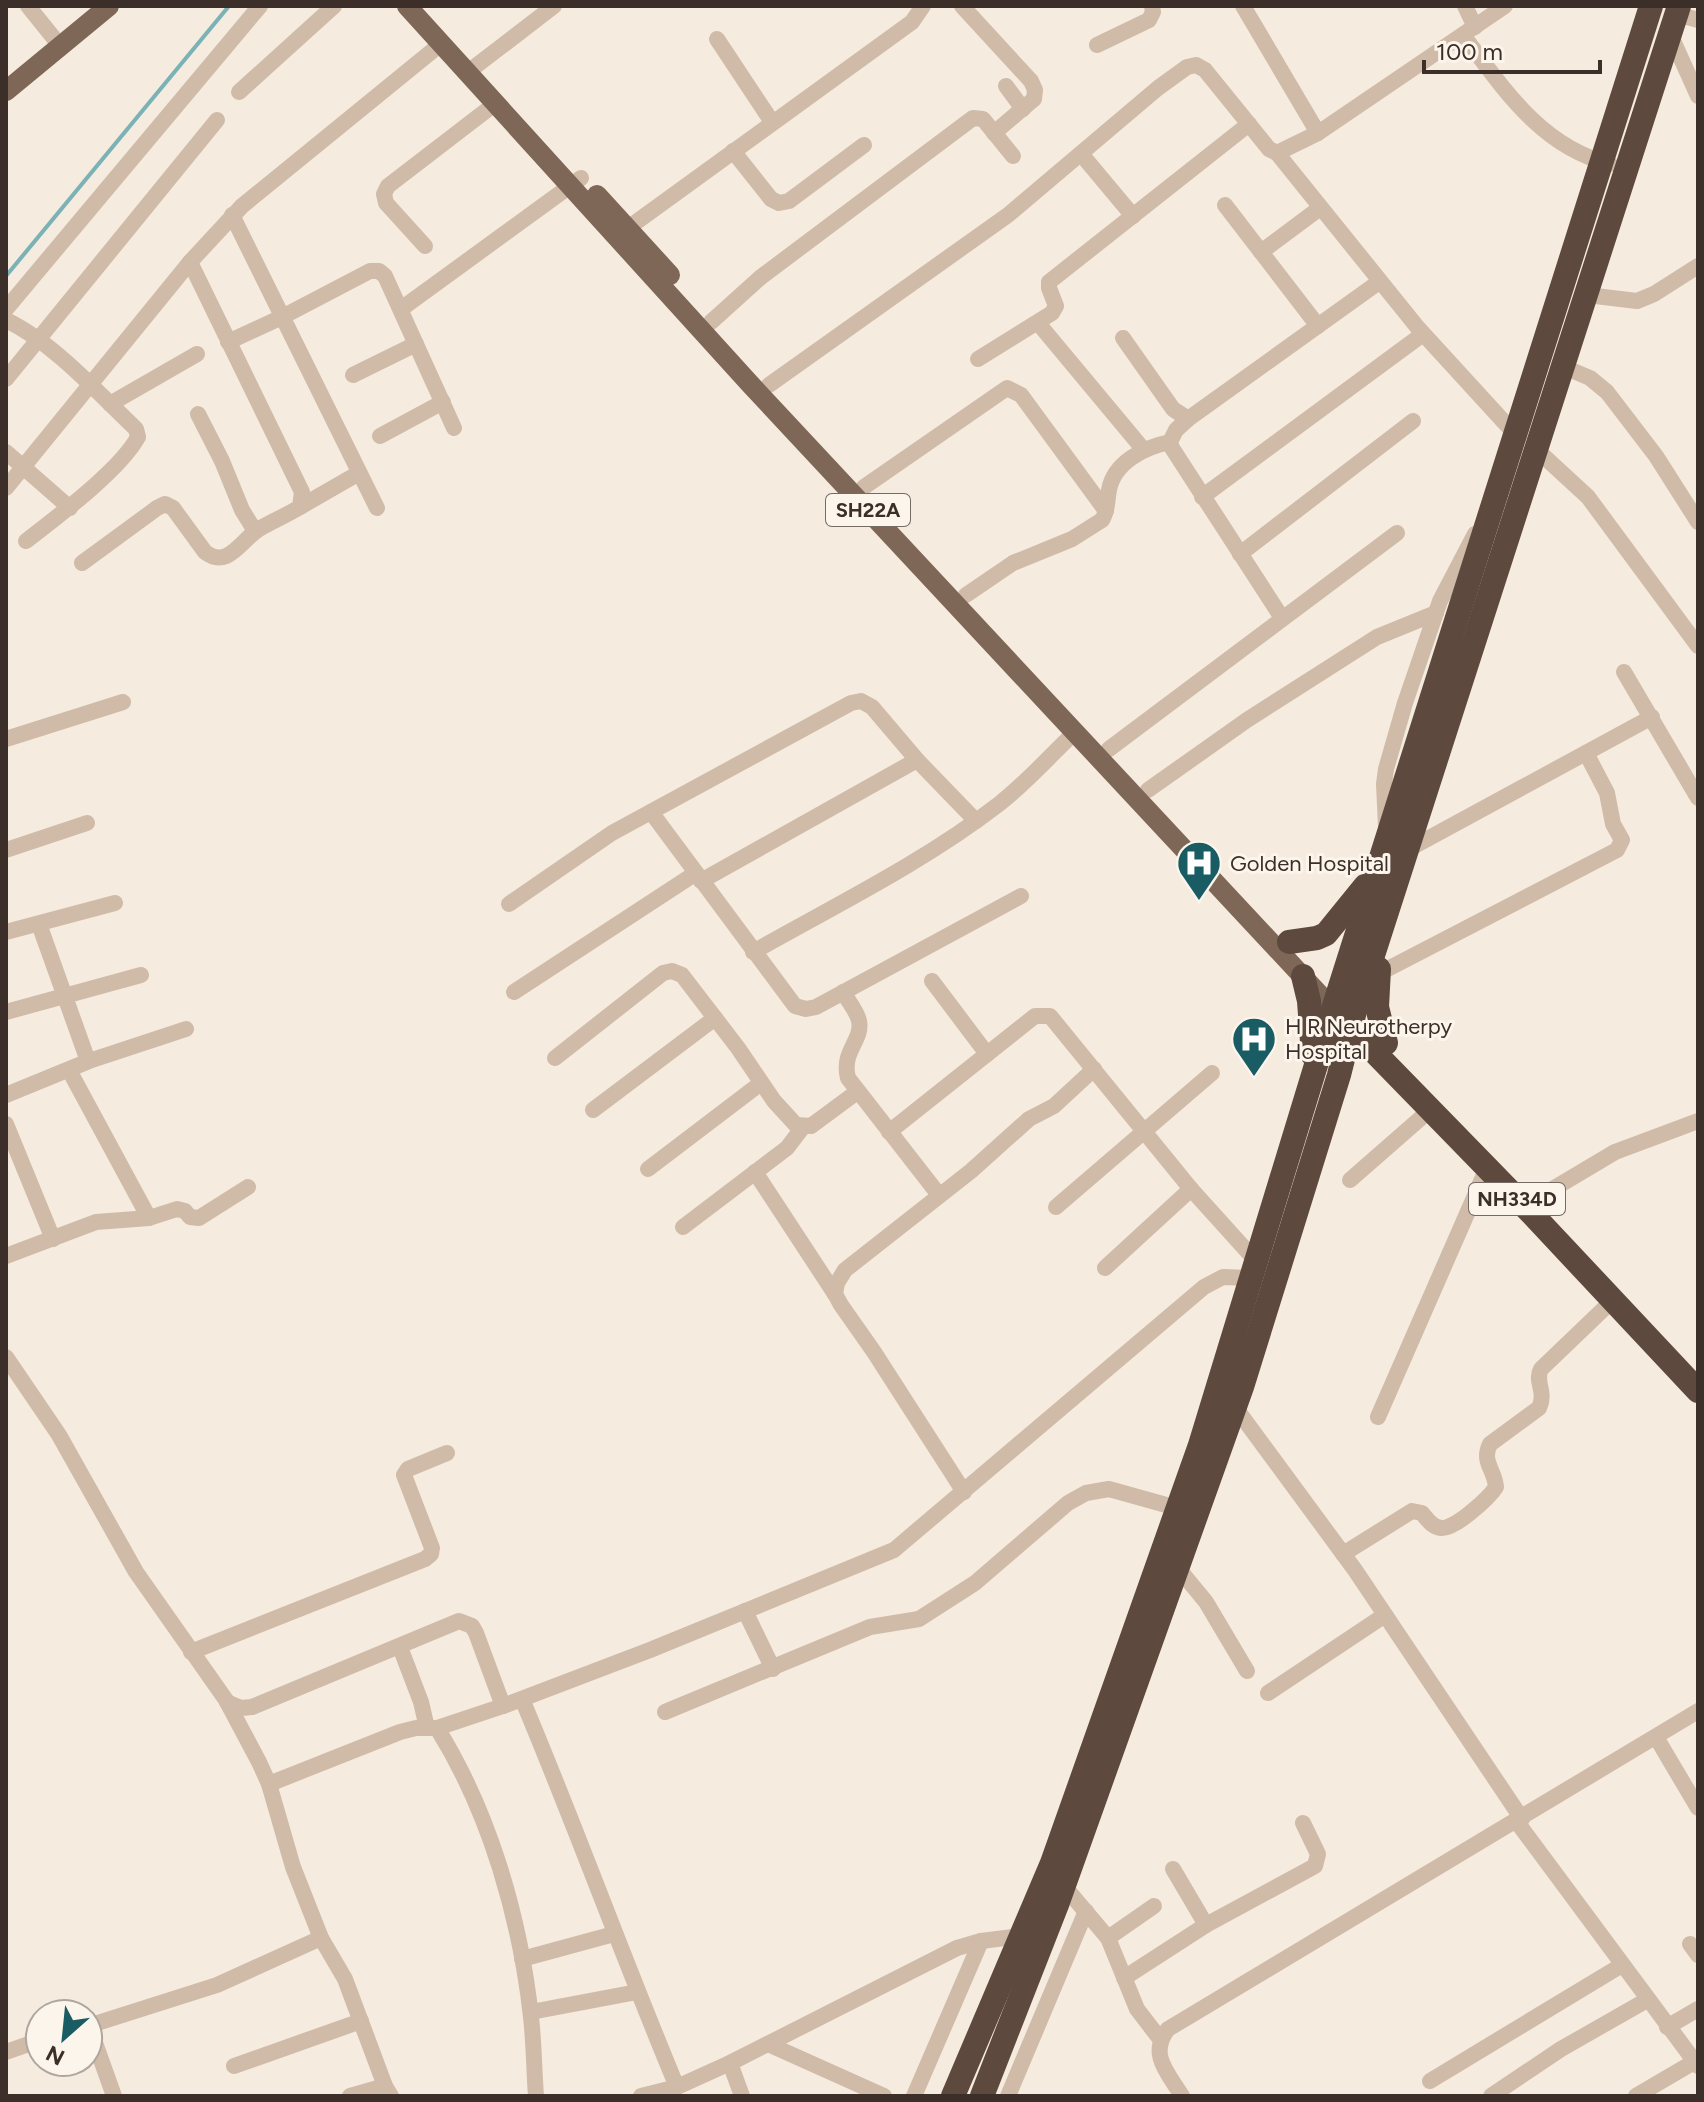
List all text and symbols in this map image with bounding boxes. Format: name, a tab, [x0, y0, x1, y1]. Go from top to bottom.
scale bar	[1424, 24, 1600, 74]
text: 100 m	[1436, 37, 1503, 66]
road number: SH22A	[826, 494, 910, 526]
hospital icon: Golden Hospital	[1175, 839, 1223, 902]
place label: Golden Hospital	[1230, 850, 1389, 877]
place label: H R Neurotherpy Hospital	[1285, 1013, 1452, 1065]
hospital icon: H R Neurotherpy Hospital	[1230, 1015, 1278, 1078]
road number: NH334D	[1469, 1183, 1565, 1215]
north arrow	[24, 1998, 104, 2078]
text: N	[41, 2039, 69, 2071]

